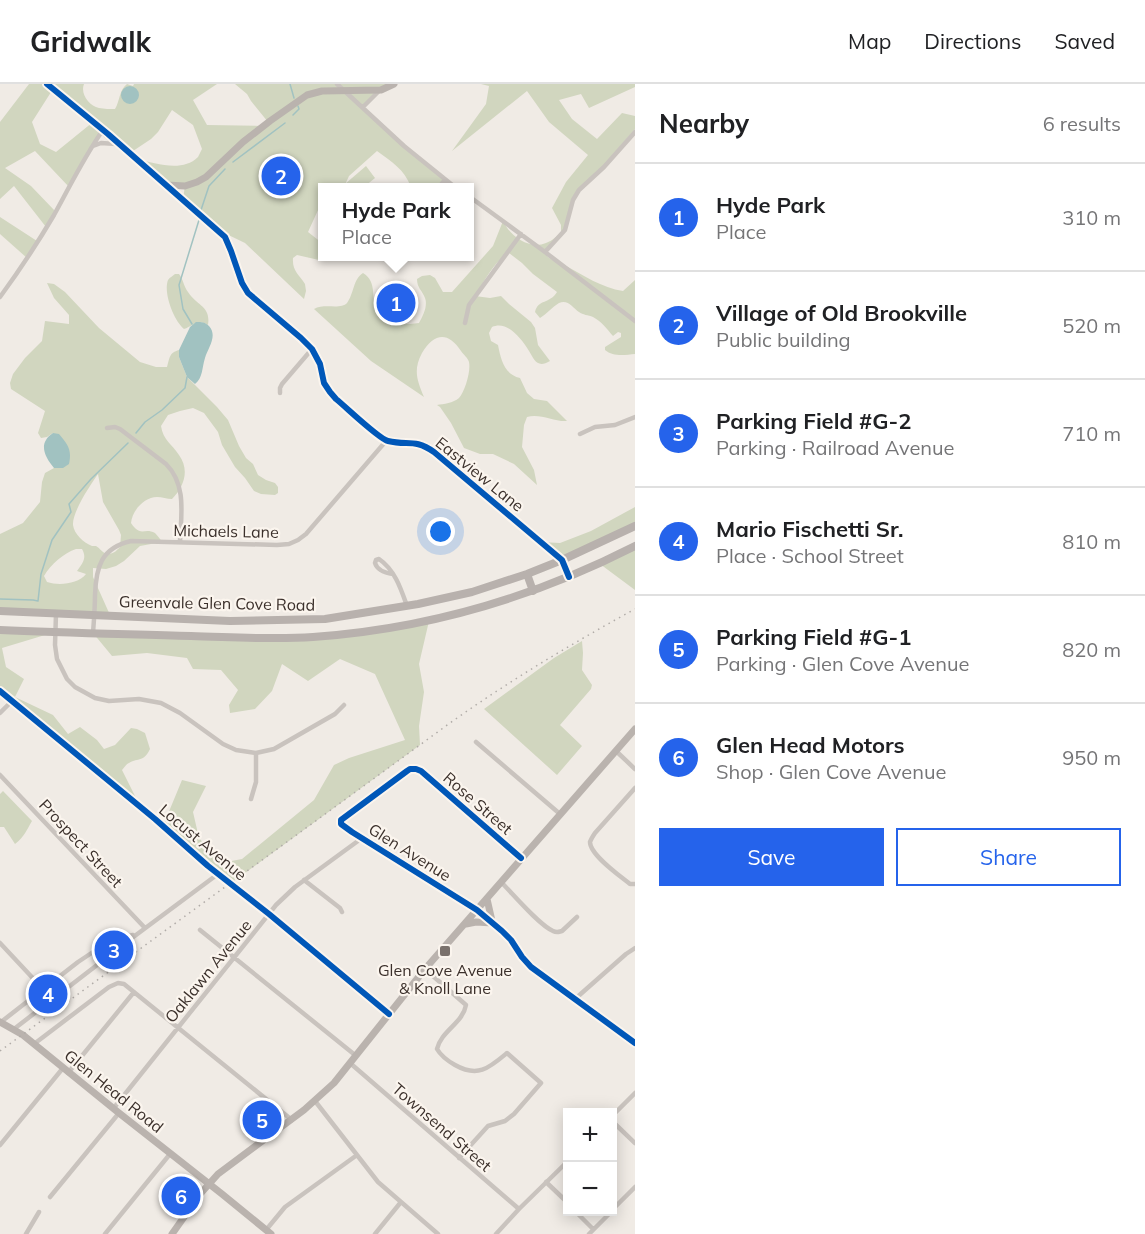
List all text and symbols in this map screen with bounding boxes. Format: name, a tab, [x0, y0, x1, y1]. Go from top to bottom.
text: Gridwalk	[30, 24, 151, 59]
text: Map	[848, 28, 891, 54]
text: Directions	[924, 28, 1021, 54]
text: Saved	[1054, 28, 1115, 54]
text: Nearby	[659, 107, 749, 140]
text: 6 results	[1043, 111, 1121, 136]
pin: 2	[262, 154, 300, 199]
popup	[318, 183, 474, 261]
text: Hyde Park	[716, 191, 825, 219]
text: Hyde Park	[341, 196, 451, 224]
text: 1	[673, 205, 685, 230]
text: 310 m	[1062, 205, 1121, 230]
text: Place	[716, 219, 766, 244]
text: Place	[341, 224, 392, 249]
pin: 1	[376, 280, 416, 326]
text: Village of Old Brookville	[716, 299, 967, 327]
text: 2	[673, 313, 685, 338]
text: 520 m	[1062, 313, 1121, 338]
text: Public building	[716, 327, 851, 352]
text: Parking Field #G-2	[716, 407, 911, 435]
text: 3	[673, 421, 685, 446]
text: 710 m	[1062, 421, 1121, 446]
street label: Eastview Lane	[432, 432, 528, 516]
text: Parking · Railroad Avenue	[716, 435, 954, 460]
text: Mario Fischetti Sr.	[716, 515, 904, 543]
your location	[426, 517, 455, 546]
street label: Michaels Lane	[173, 520, 279, 542]
text: 4	[673, 529, 685, 554]
text: 810 m	[1062, 529, 1121, 554]
text: Place · School Street	[716, 543, 904, 568]
street label: Greenvale Glen Cove Road	[119, 591, 315, 615]
text: Parking Field #G-1	[716, 623, 911, 651]
text: 5	[673, 637, 685, 662]
text: 820 m	[1062, 637, 1121, 662]
text: Parking · Glen Cove Avenue	[716, 651, 969, 676]
text: Glen Head Motors	[716, 731, 905, 759]
text: 6	[673, 745, 685, 770]
text: 950 m	[1062, 745, 1121, 770]
text: Shop · Glen Cove Avenue	[716, 759, 946, 784]
street label: Rose Street	[439, 768, 517, 839]
street label: Prospect Street	[35, 795, 127, 892]
street label: Locust Avenue	[155, 800, 251, 884]
street label: Glen Avenue	[365, 819, 455, 885]
button: Save	[659, 828, 884, 886]
button: Share	[896, 828, 1121, 886]
street label: Oaklawn Avenue	[160, 915, 256, 1027]
pin: 3	[94, 928, 134, 972]
marker: Glen Cove Avenue & Knoll Lane	[438, 944, 452, 958]
place label: Glen Cove Avenue & Knoll Lane	[378, 960, 512, 998]
pin: 4	[28, 972, 68, 1016]
street label: Glen Head Road	[61, 1045, 167, 1137]
street label: Townsend Street	[388, 1079, 496, 1176]
pin: 5	[242, 1098, 282, 1142]
map controls	[563, 1108, 617, 1216]
button: +	[563, 1108, 617, 1162]
button: −	[563, 1162, 617, 1216]
pin: 6	[162, 1174, 201, 1218]

